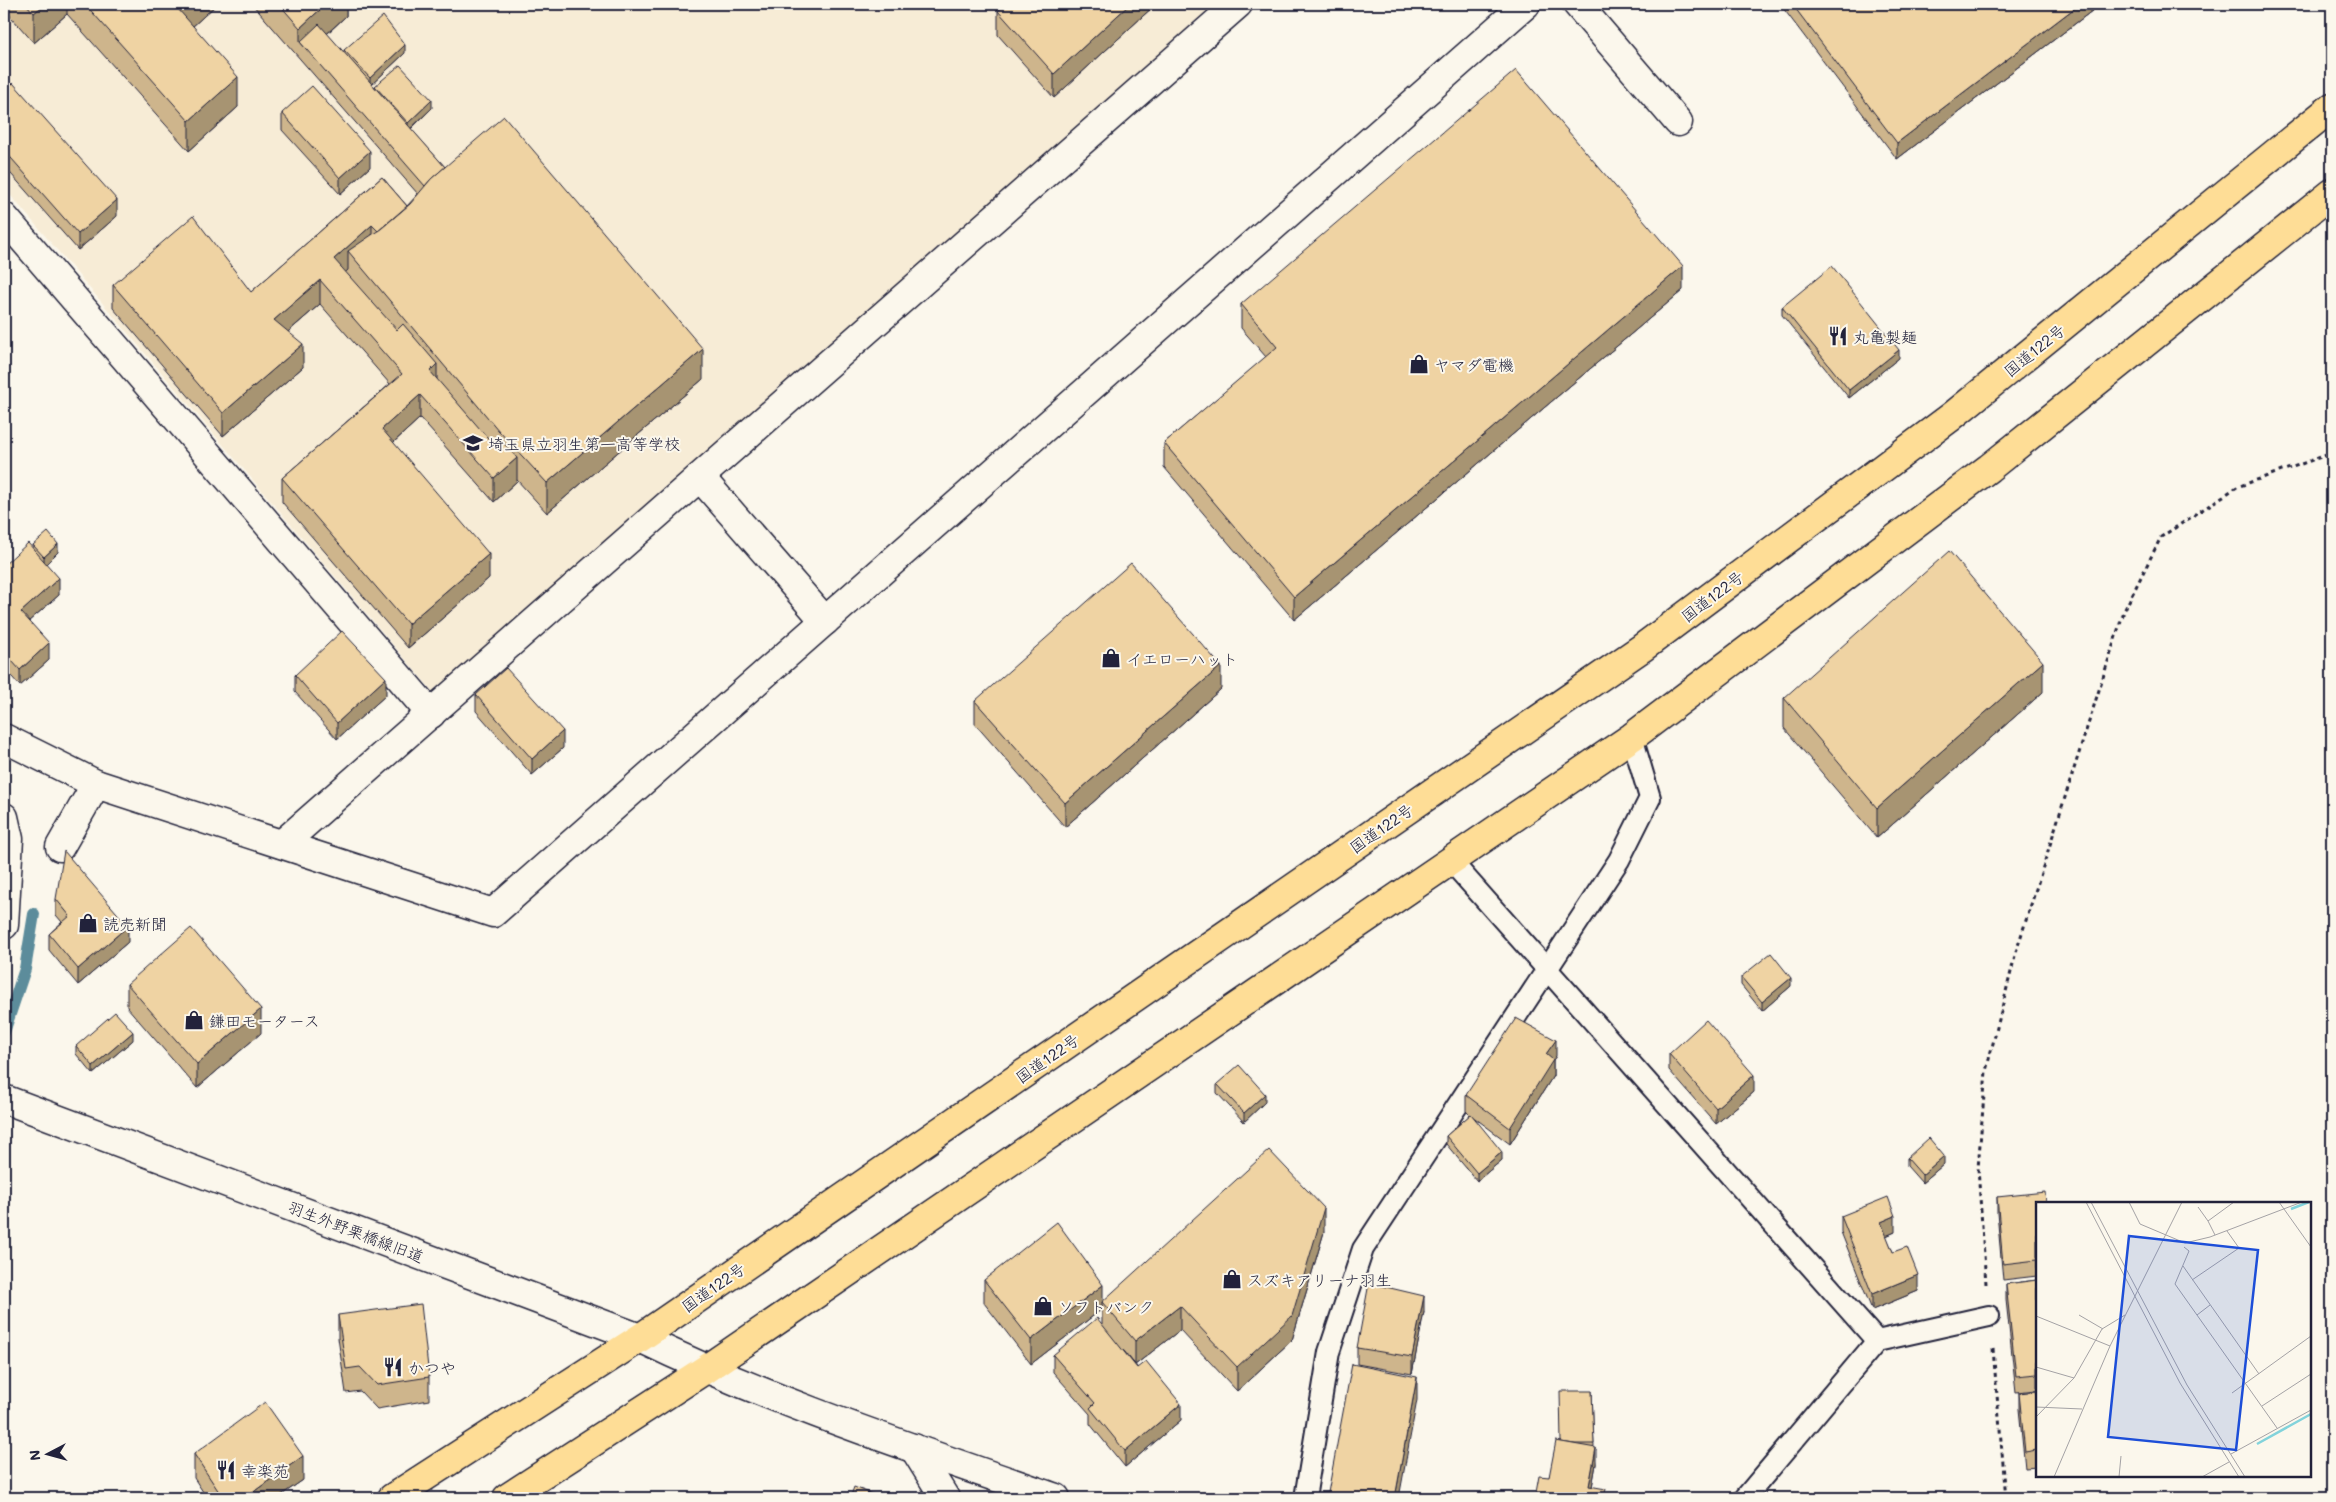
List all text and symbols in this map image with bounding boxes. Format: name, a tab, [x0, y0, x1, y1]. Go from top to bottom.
street label: 国道122号	[1999, 319, 2069, 381]
restaurant icon: 丸亀製麺	[1827, 325, 1849, 347]
place label: 丸亀製麺	[1853, 326, 1917, 347]
shop icon: ヤマダ電機	[1408, 353, 1430, 375]
place label: ヤマダ電機	[1434, 354, 1514, 375]
school or university icon: 埼玉県立羽生第一高等学校	[462, 432, 484, 454]
place label: 埼玉県立羽生第一高等学校	[488, 433, 680, 454]
street label: 国道122号	[1677, 566, 1747, 626]
shop icon: イエローハット	[1100, 647, 1122, 669]
place label: イエローハット	[1126, 648, 1238, 669]
street label: 国道122号	[1345, 798, 1417, 858]
shop icon: 読売新聞	[77, 912, 99, 934]
place label: 読売新聞	[103, 913, 167, 934]
shop icon: 鎌田モータース	[183, 1009, 205, 1031]
place label: 鎌田モータース	[209, 1010, 320, 1031]
street label: 国道122号	[1011, 1028, 1083, 1088]
street label: 羽生外野栗橋線旧道	[285, 1195, 427, 1267]
inset map	[2036, 1202, 2311, 1477]
street label: 国道122号	[677, 1257, 749, 1317]
shop icon: スズキアリーナ羽生	[1221, 1268, 1243, 1290]
place label: スズキアリーナ羽生	[1247, 1269, 1392, 1290]
shop icon: ソフトバンク	[1032, 1295, 1054, 1317]
place label: ソフトバンク	[1058, 1296, 1154, 1317]
restaurant icon: かつや	[382, 1356, 404, 1378]
place label: かつや	[408, 1357, 456, 1378]
north arrow	[22, 1430, 72, 1480]
text: N	[25, 1449, 45, 1462]
restaurant icon: 幸楽苑	[215, 1459, 237, 1481]
place label: 幸楽苑	[241, 1460, 289, 1481]

